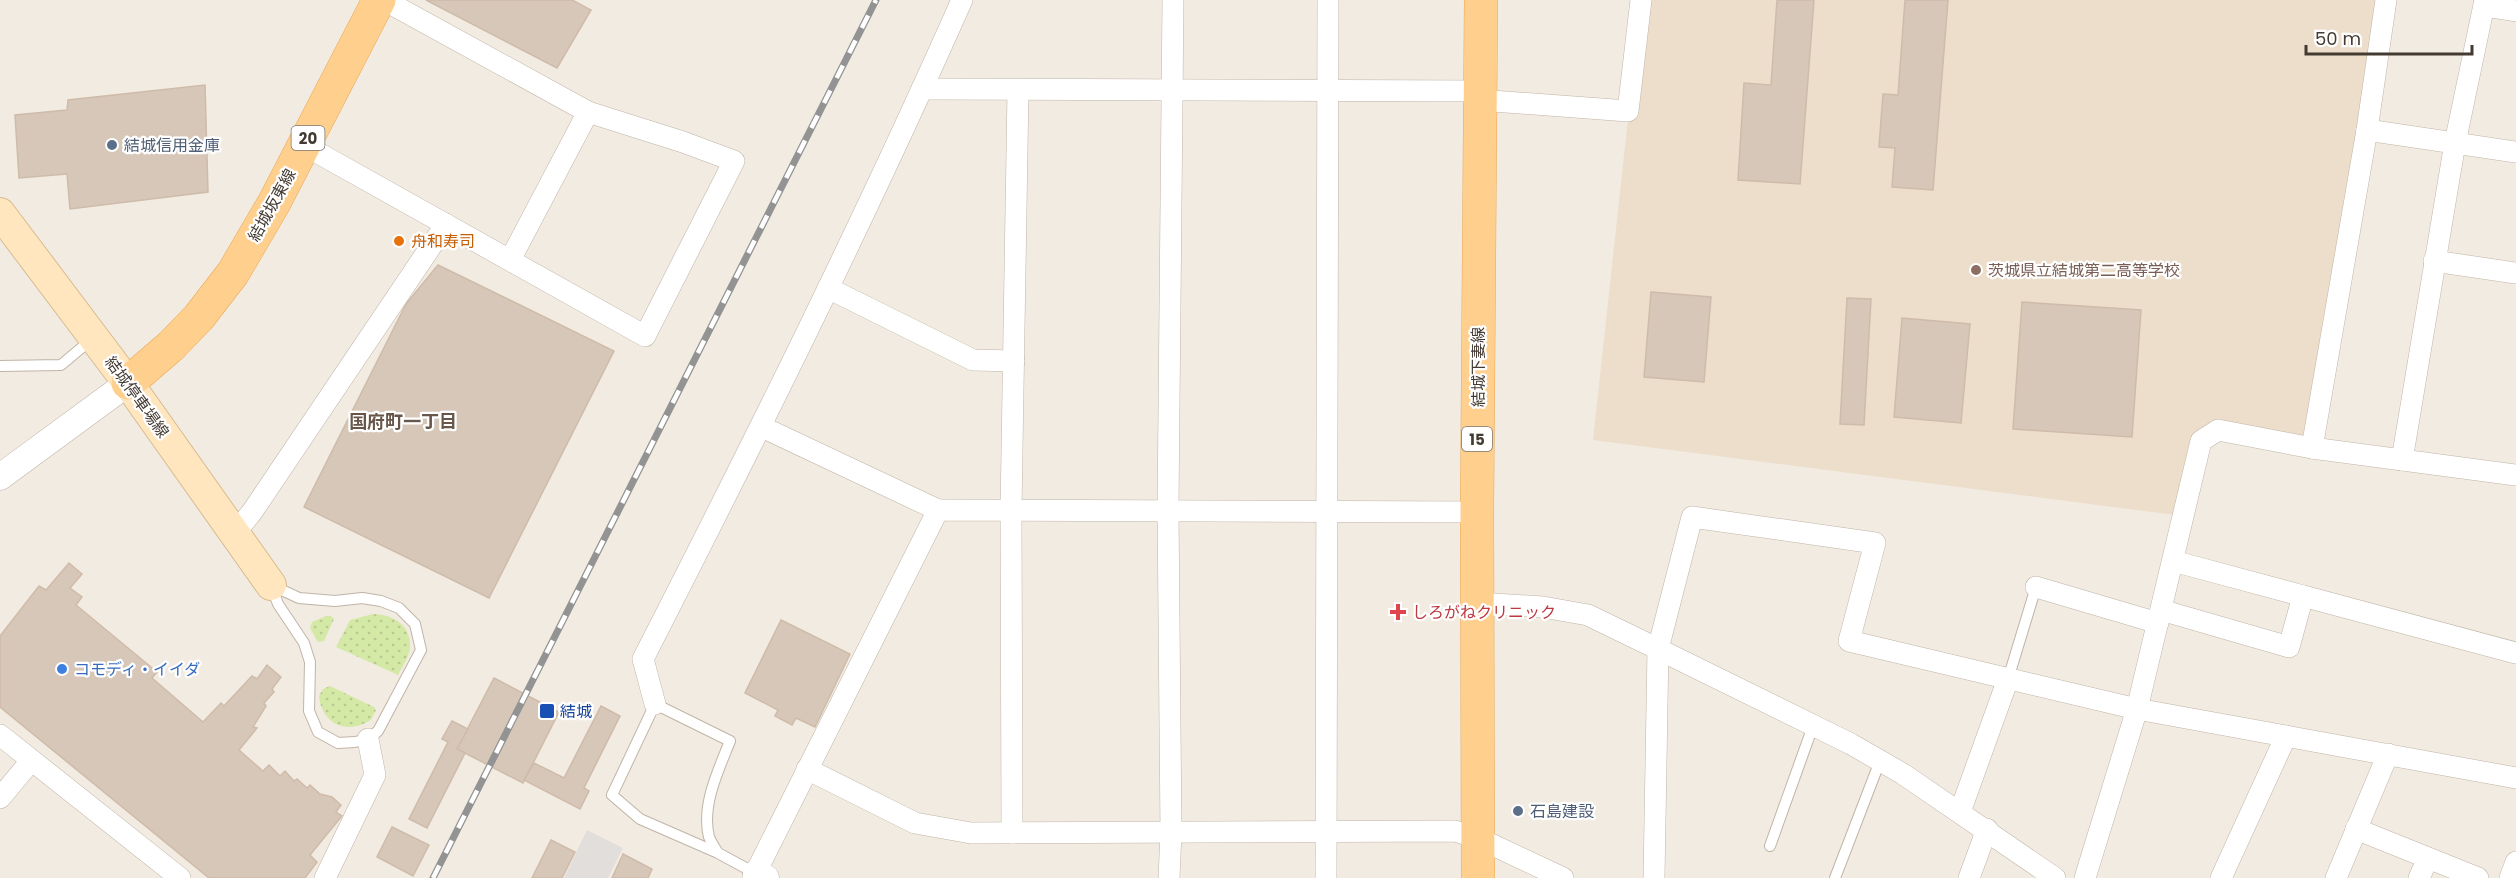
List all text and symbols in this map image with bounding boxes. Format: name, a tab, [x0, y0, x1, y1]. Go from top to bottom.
scale bar	[2306, 18, 2472, 56]
text: 50 m	[2315, 26, 2361, 51]
road number: 20	[292, 126, 324, 150]
place label: 結城信用金庫	[124, 134, 220, 157]
marker: 結城信用金庫	[105, 138, 119, 152]
street label: 結城坂東線	[243, 164, 301, 246]
place label: 舟和寿司	[411, 230, 475, 253]
marker: 舟和寿司	[392, 234, 406, 248]
place label: 茨城県立結城第二高等学校	[1988, 259, 2180, 282]
marker: 茨城県立結城第二高等学校	[1969, 263, 1983, 277]
street label: 結城下妻線	[1467, 327, 1490, 407]
street label: 結城停車場線	[99, 351, 175, 443]
district label: 国府町一丁目	[349, 409, 457, 434]
road number: 15	[1462, 427, 1492, 451]
place label: しろがねクリニック	[1412, 601, 1556, 624]
marker: しろがねクリニック	[1389, 603, 1407, 621]
place label: コモディ・イイダ	[74, 658, 200, 681]
marker: コモディ・イイダ	[55, 662, 69, 676]
place label: 結城	[560, 700, 592, 723]
marker: 結城	[538, 702, 556, 720]
place label: 石島建設	[1530, 800, 1594, 823]
marker: 石島建設	[1511, 804, 1525, 818]

